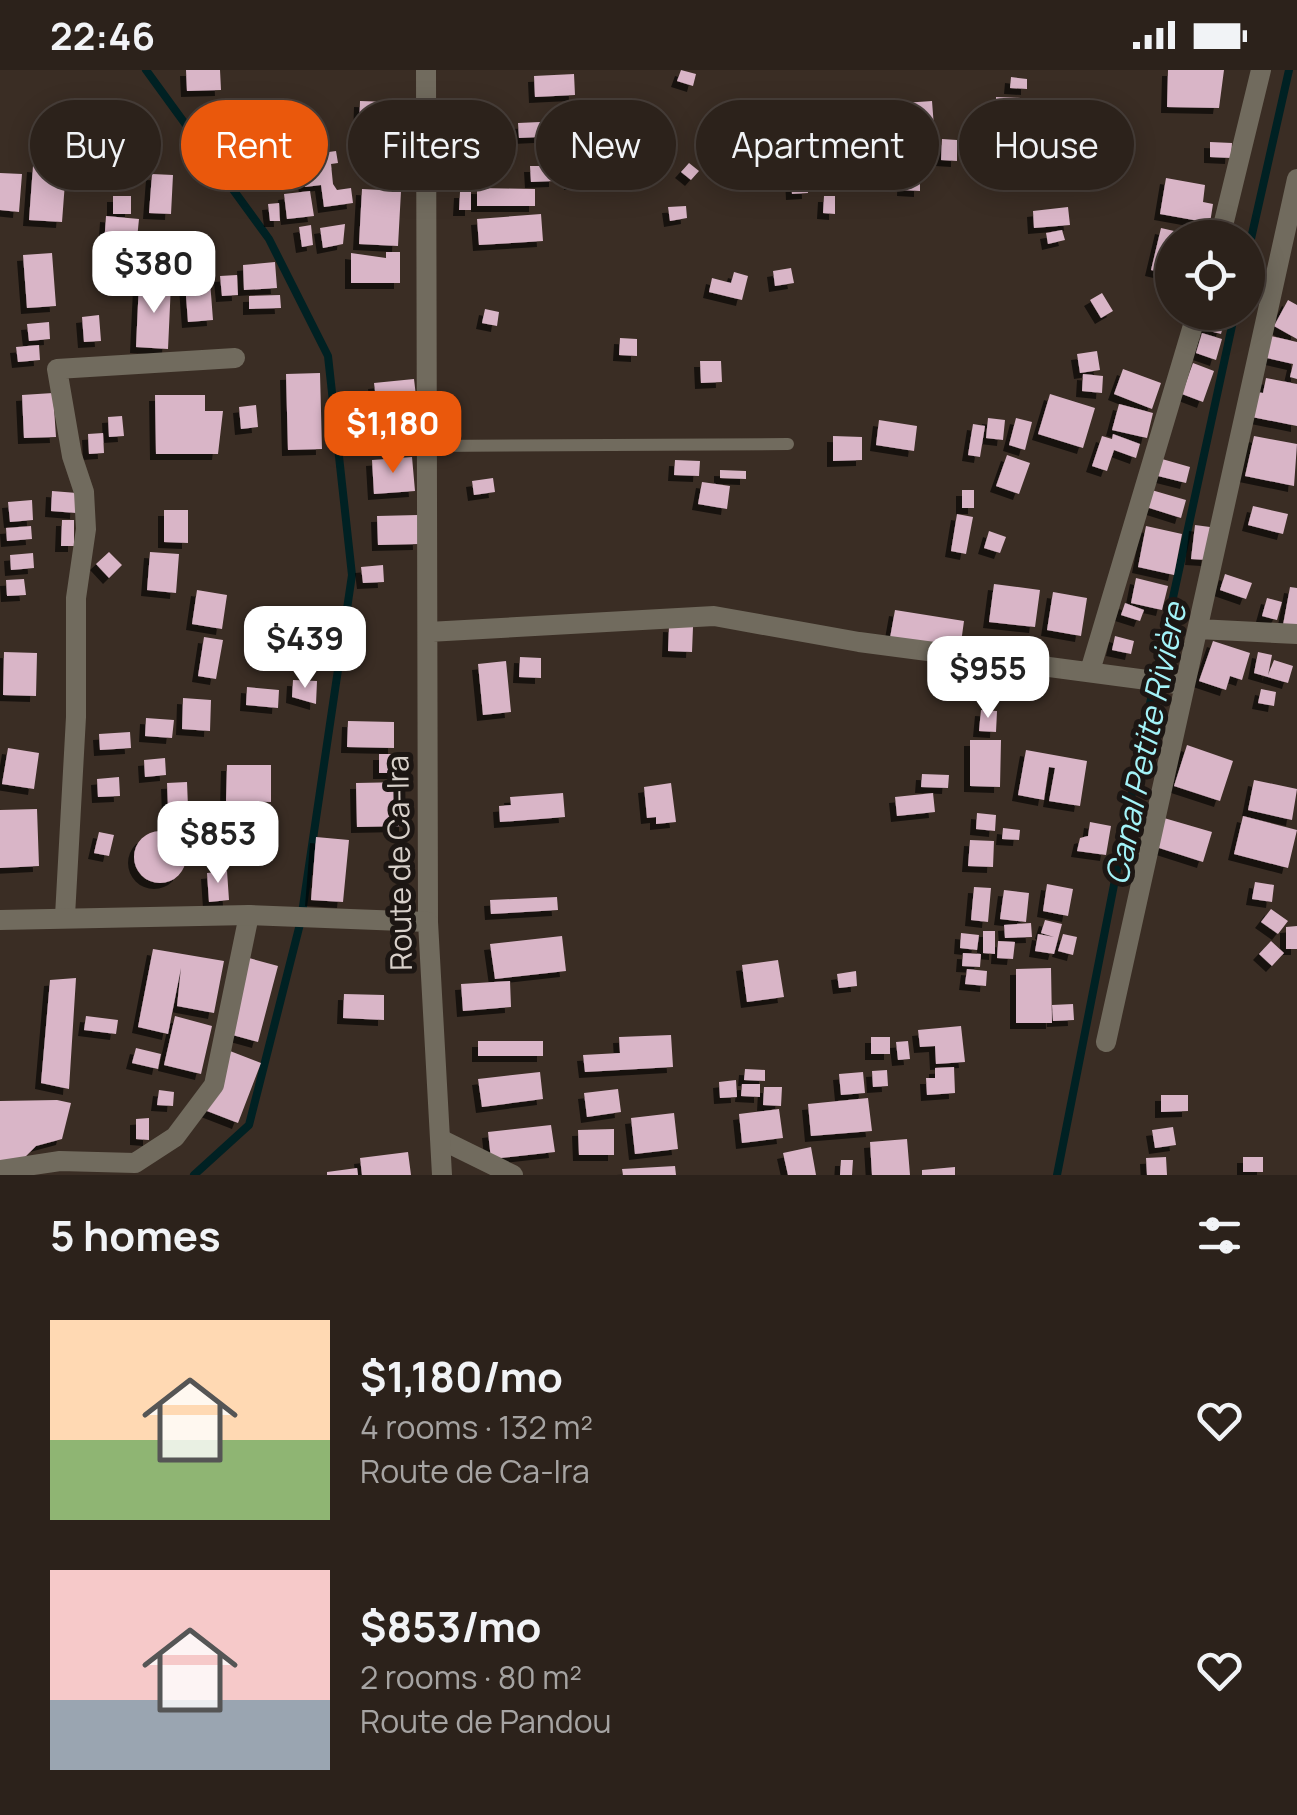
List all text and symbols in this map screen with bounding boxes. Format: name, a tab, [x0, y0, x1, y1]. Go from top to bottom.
text: 22:46	[50, 9, 155, 61]
chip: Buy	[30, 100, 161, 190]
chip: Rent	[181, 100, 328, 190]
chip: Filters	[348, 100, 516, 190]
chip: New	[536, 100, 676, 190]
chip: Apartment	[696, 100, 939, 190]
chip: House	[959, 100, 1134, 190]
map controls	[1155, 220, 1265, 330]
button: locate	[1155, 220, 1265, 330]
pin: $380	[95, 231, 213, 316]
text: $380	[114, 241, 194, 285]
pin: $1,180	[312, 391, 474, 476]
text: $1,180	[346, 401, 440, 445]
water label: Canal Petite Rivière	[1094, 597, 1197, 889]
pin: $439	[246, 606, 364, 691]
text: $439	[266, 616, 344, 660]
pin: $955	[929, 636, 1047, 721]
text: $955	[949, 646, 1027, 690]
street label: Route de Ca-Ira	[376, 755, 421, 971]
pin: $853	[159, 801, 277, 886]
text: $853	[179, 811, 257, 855]
text: 5 homes	[50, 1206, 221, 1264]
icon: filters	[1192, 1208, 1247, 1263]
text: $1,180/mo	[360, 1347, 563, 1405]
icon: home	[130, 1360, 250, 1480]
icon: heart	[1192, 1393, 1247, 1448]
text: 4 rooms · 132 m²	[360, 1405, 593, 1449]
text: Route de Ca-Ira	[360, 1449, 590, 1493]
text: $853/mo	[360, 1597, 541, 1655]
icon: home	[130, 1610, 250, 1730]
icon: heart	[1192, 1643, 1247, 1698]
text: 2 rooms · 80 m²	[360, 1655, 582, 1699]
text: Route de Pandou	[360, 1699, 612, 1743]

